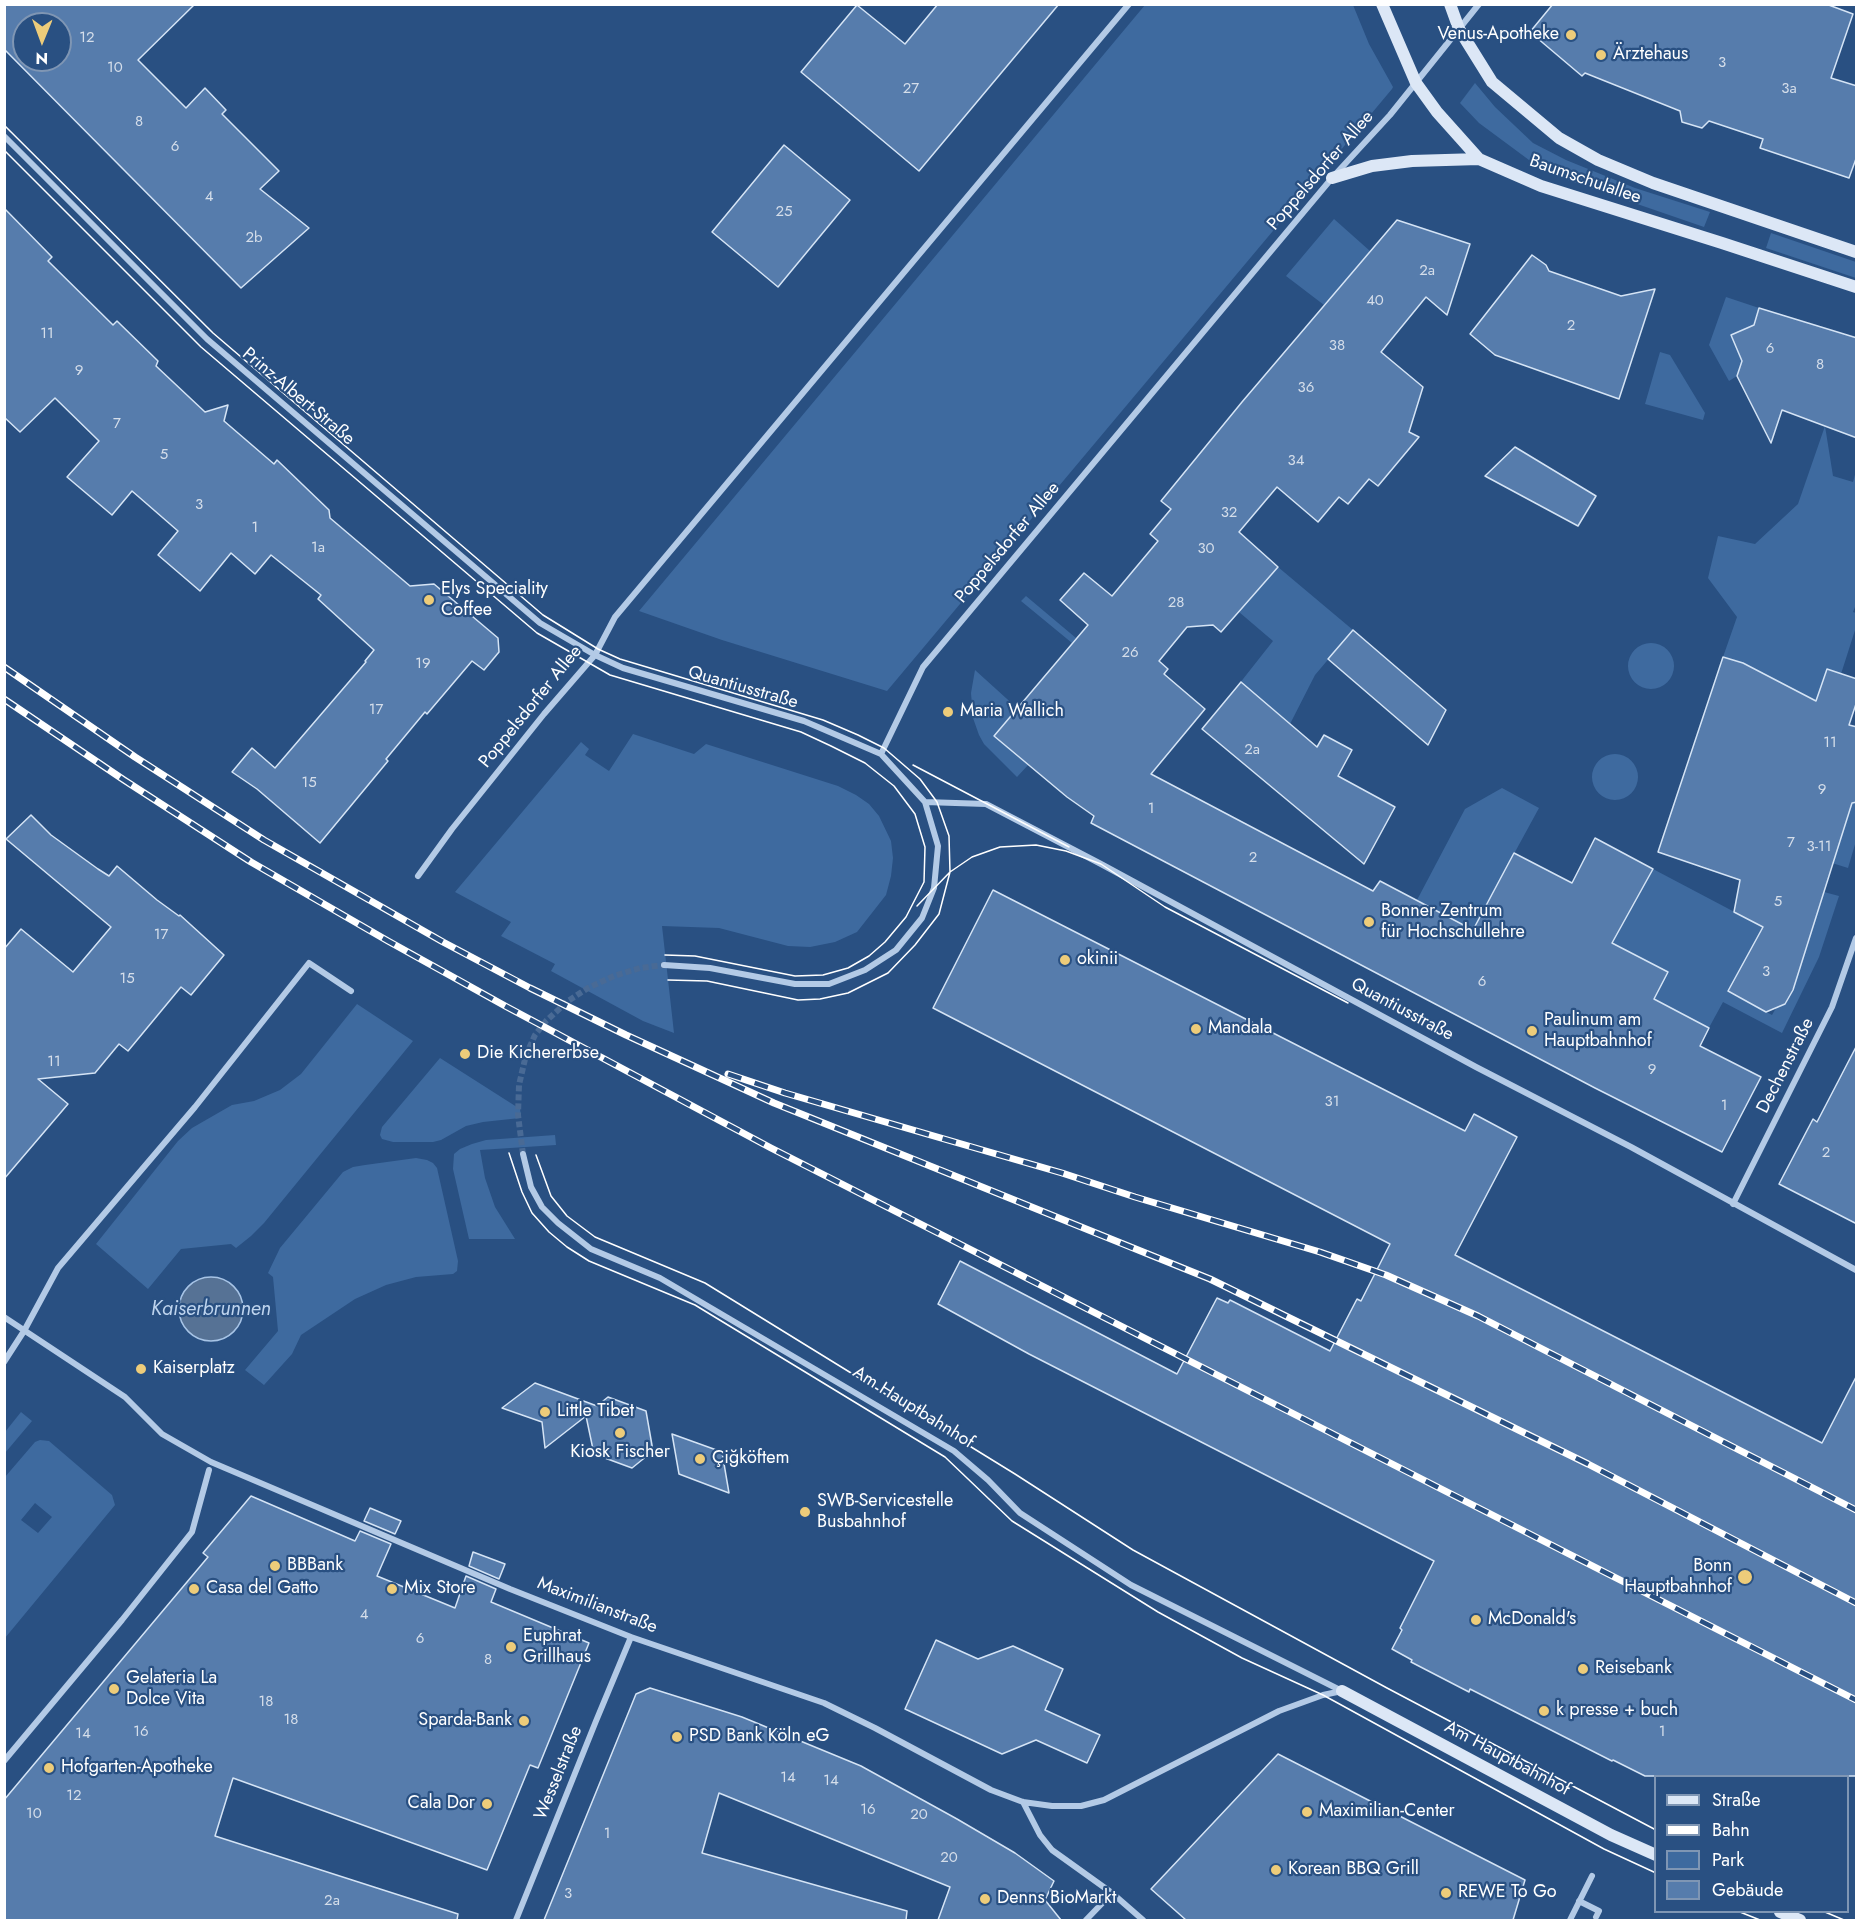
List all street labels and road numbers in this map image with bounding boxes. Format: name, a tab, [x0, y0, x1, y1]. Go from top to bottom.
street label: Poppelsdorfer Allee	[1263, 107, 1379, 235]
street label: Baumschulallee	[1526, 151, 1644, 209]
street label: Prinz-Albert-Straße	[237, 344, 359, 450]
street label: Poppelsdorfer Allee	[951, 478, 1065, 608]
street label: Poppelsdorfer Allee	[475, 641, 587, 773]
street label: Quantiusstraße	[686, 662, 800, 714]
street label: Quantiusstraße	[1347, 974, 1457, 1046]
street label: Dechenstraße	[1753, 1015, 1819, 1117]
street label: Am Hauptbahnhof	[848, 1362, 978, 1454]
street label: Maximilianstraße	[534, 1573, 660, 1639]
street label: Am Hauptbahnhof	[1441, 1717, 1573, 1801]
street label: Wesselstraße	[530, 1723, 588, 1823]

